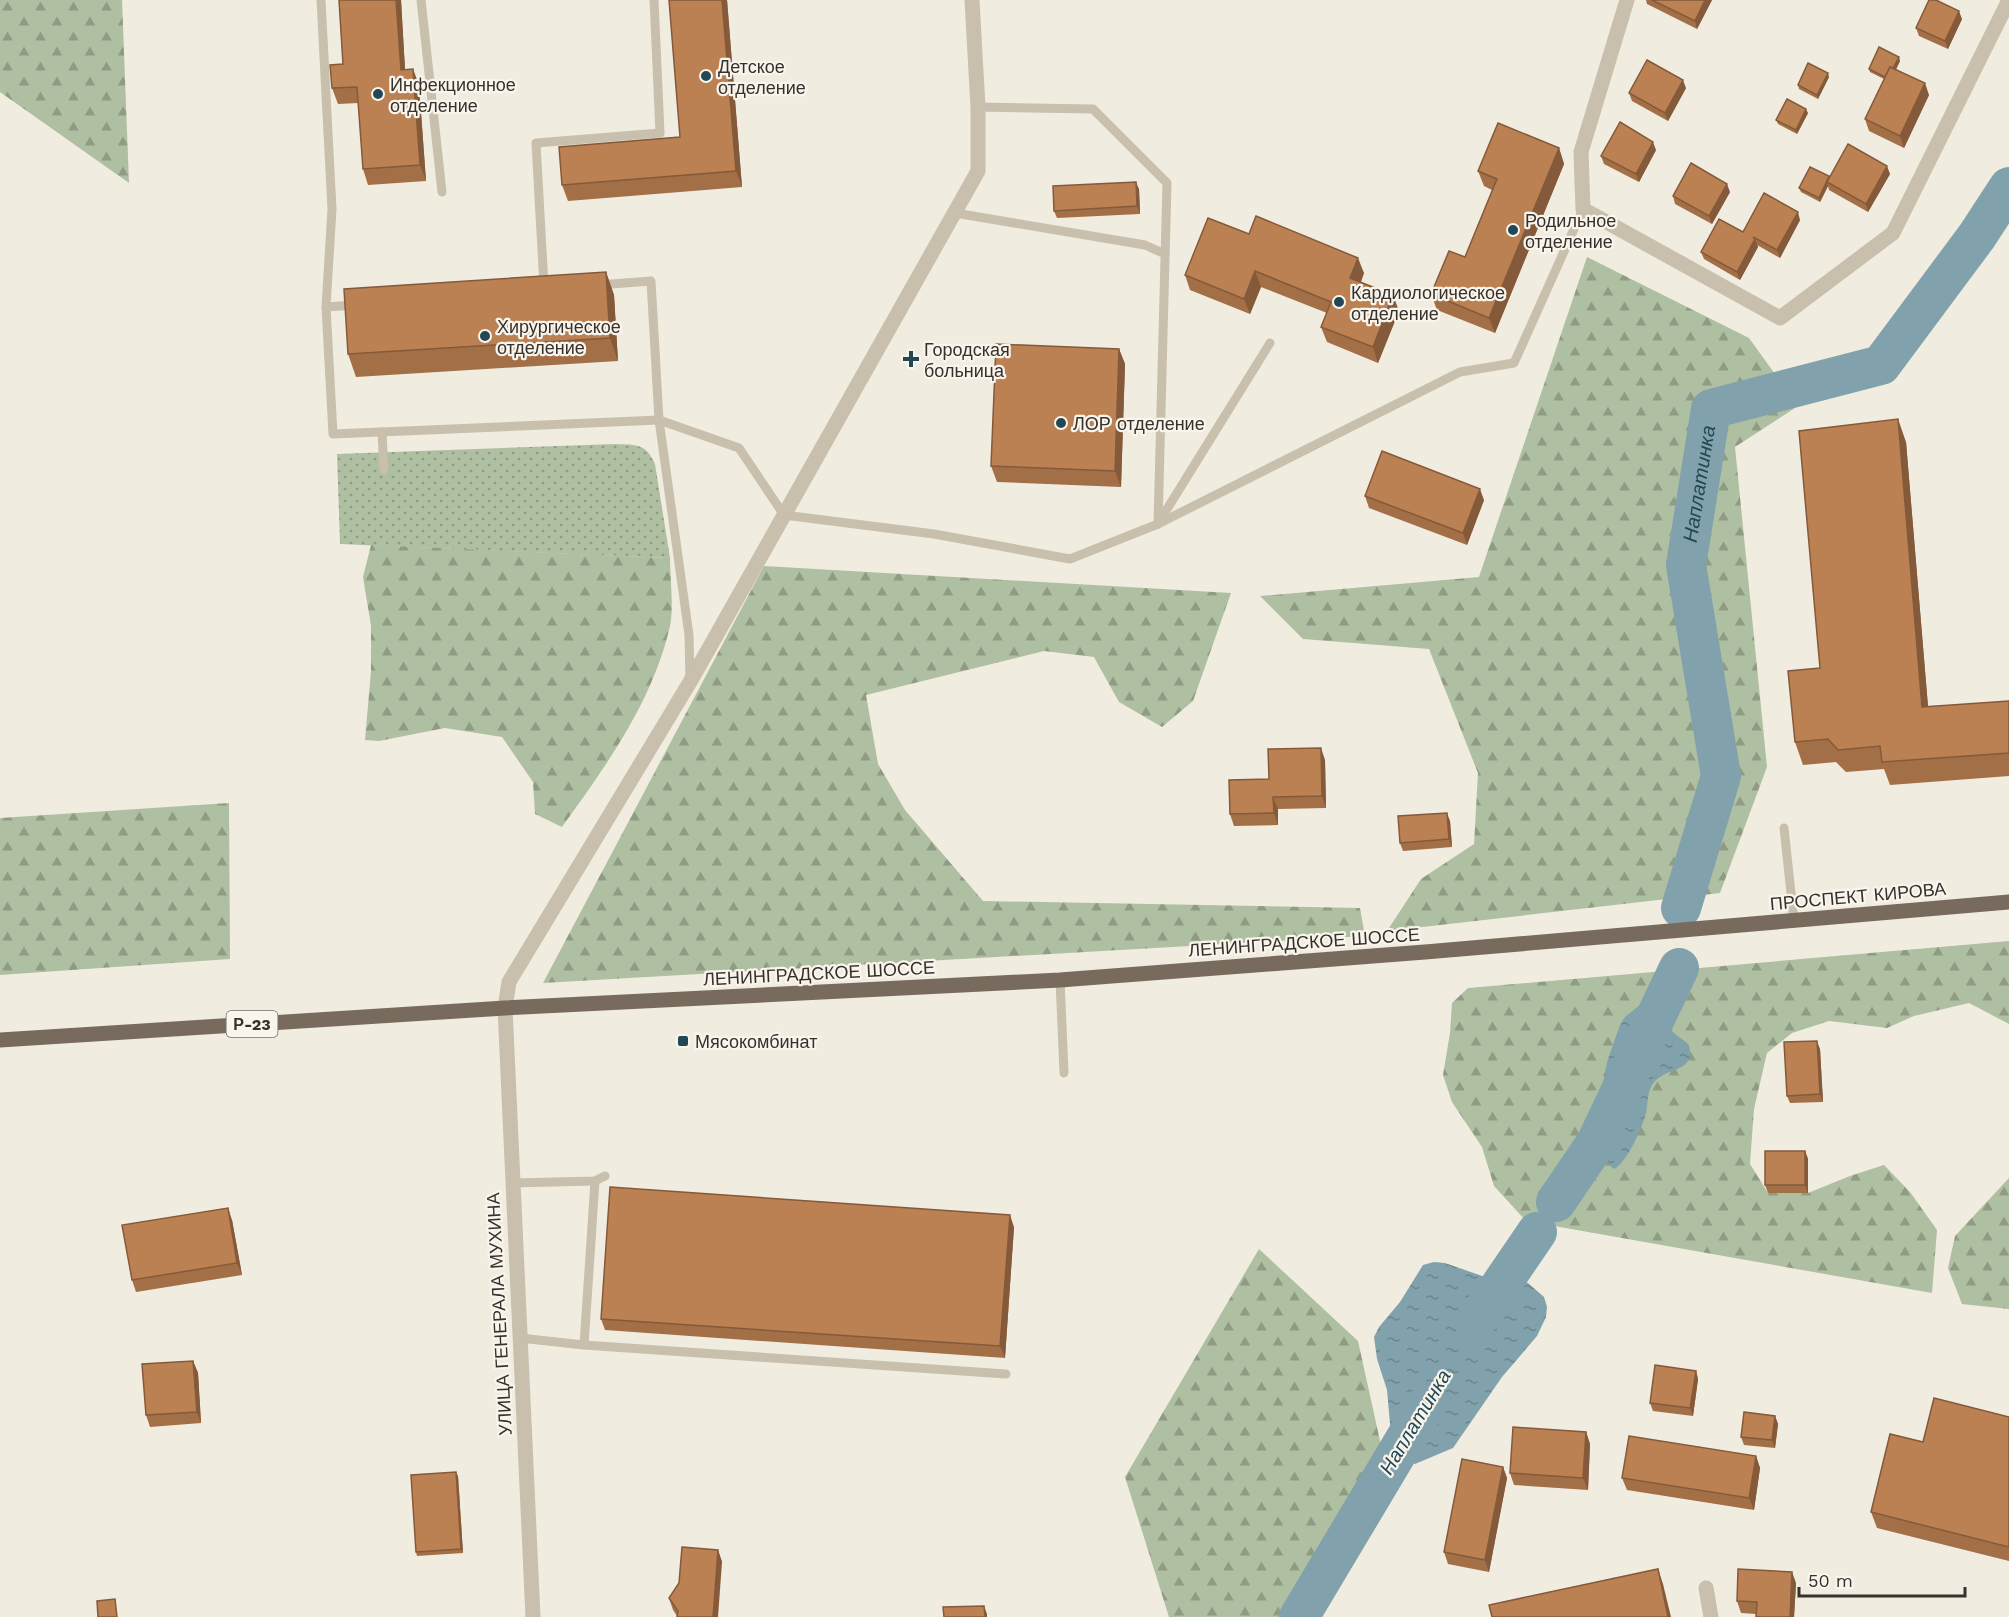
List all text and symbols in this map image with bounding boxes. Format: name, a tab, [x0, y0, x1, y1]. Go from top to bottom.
place label: Детское отделение	[718, 56, 806, 98]
marker: Детское отделение	[699, 69, 713, 83]
place label: Инфекционное отделение	[390, 74, 516, 116]
marker: Инфекционное отделение	[371, 87, 385, 101]
place label: Родильное отделение	[1525, 210, 1616, 252]
marker: Родильное отделение	[1506, 223, 1520, 237]
place label: Кардиологическое отделение	[1351, 282, 1505, 324]
marker: Кардиологическое отделение	[1332, 295, 1346, 309]
place label: Хирургическое отделение	[497, 316, 621, 358]
marker: Хирургическое отделение	[478, 329, 492, 343]
place label: Городская больница	[924, 339, 1010, 381]
marker: Городская больница	[902, 350, 920, 368]
place label: ЛОР отделение	[1073, 413, 1205, 434]
marker: ЛОР отделение	[1054, 416, 1068, 430]
water label: Наплатинка	[1678, 424, 1720, 544]
street label: ПРОСПЕКТ КИРОВА	[1769, 878, 1947, 914]
street label: ЛЕНИНГРАДСКОЕ ШОССЕ	[1188, 923, 1420, 961]
street label: ЛЕНИНГРАДСКОЕ ШОССЕ	[703, 956, 935, 990]
road number: Р-23	[226, 1011, 278, 1037]
place label: Мясокомбинат	[695, 1031, 817, 1052]
marker: Мясокомбинат	[676, 1034, 690, 1048]
street label: УЛИЦА ГЕНЕРАЛА МУХИНА	[482, 1192, 516, 1436]
water label: Наплатинка	[1374, 1365, 1456, 1479]
scale bar	[1799, 1560, 1966, 1598]
text: 50 m	[1808, 1570, 1853, 1591]

